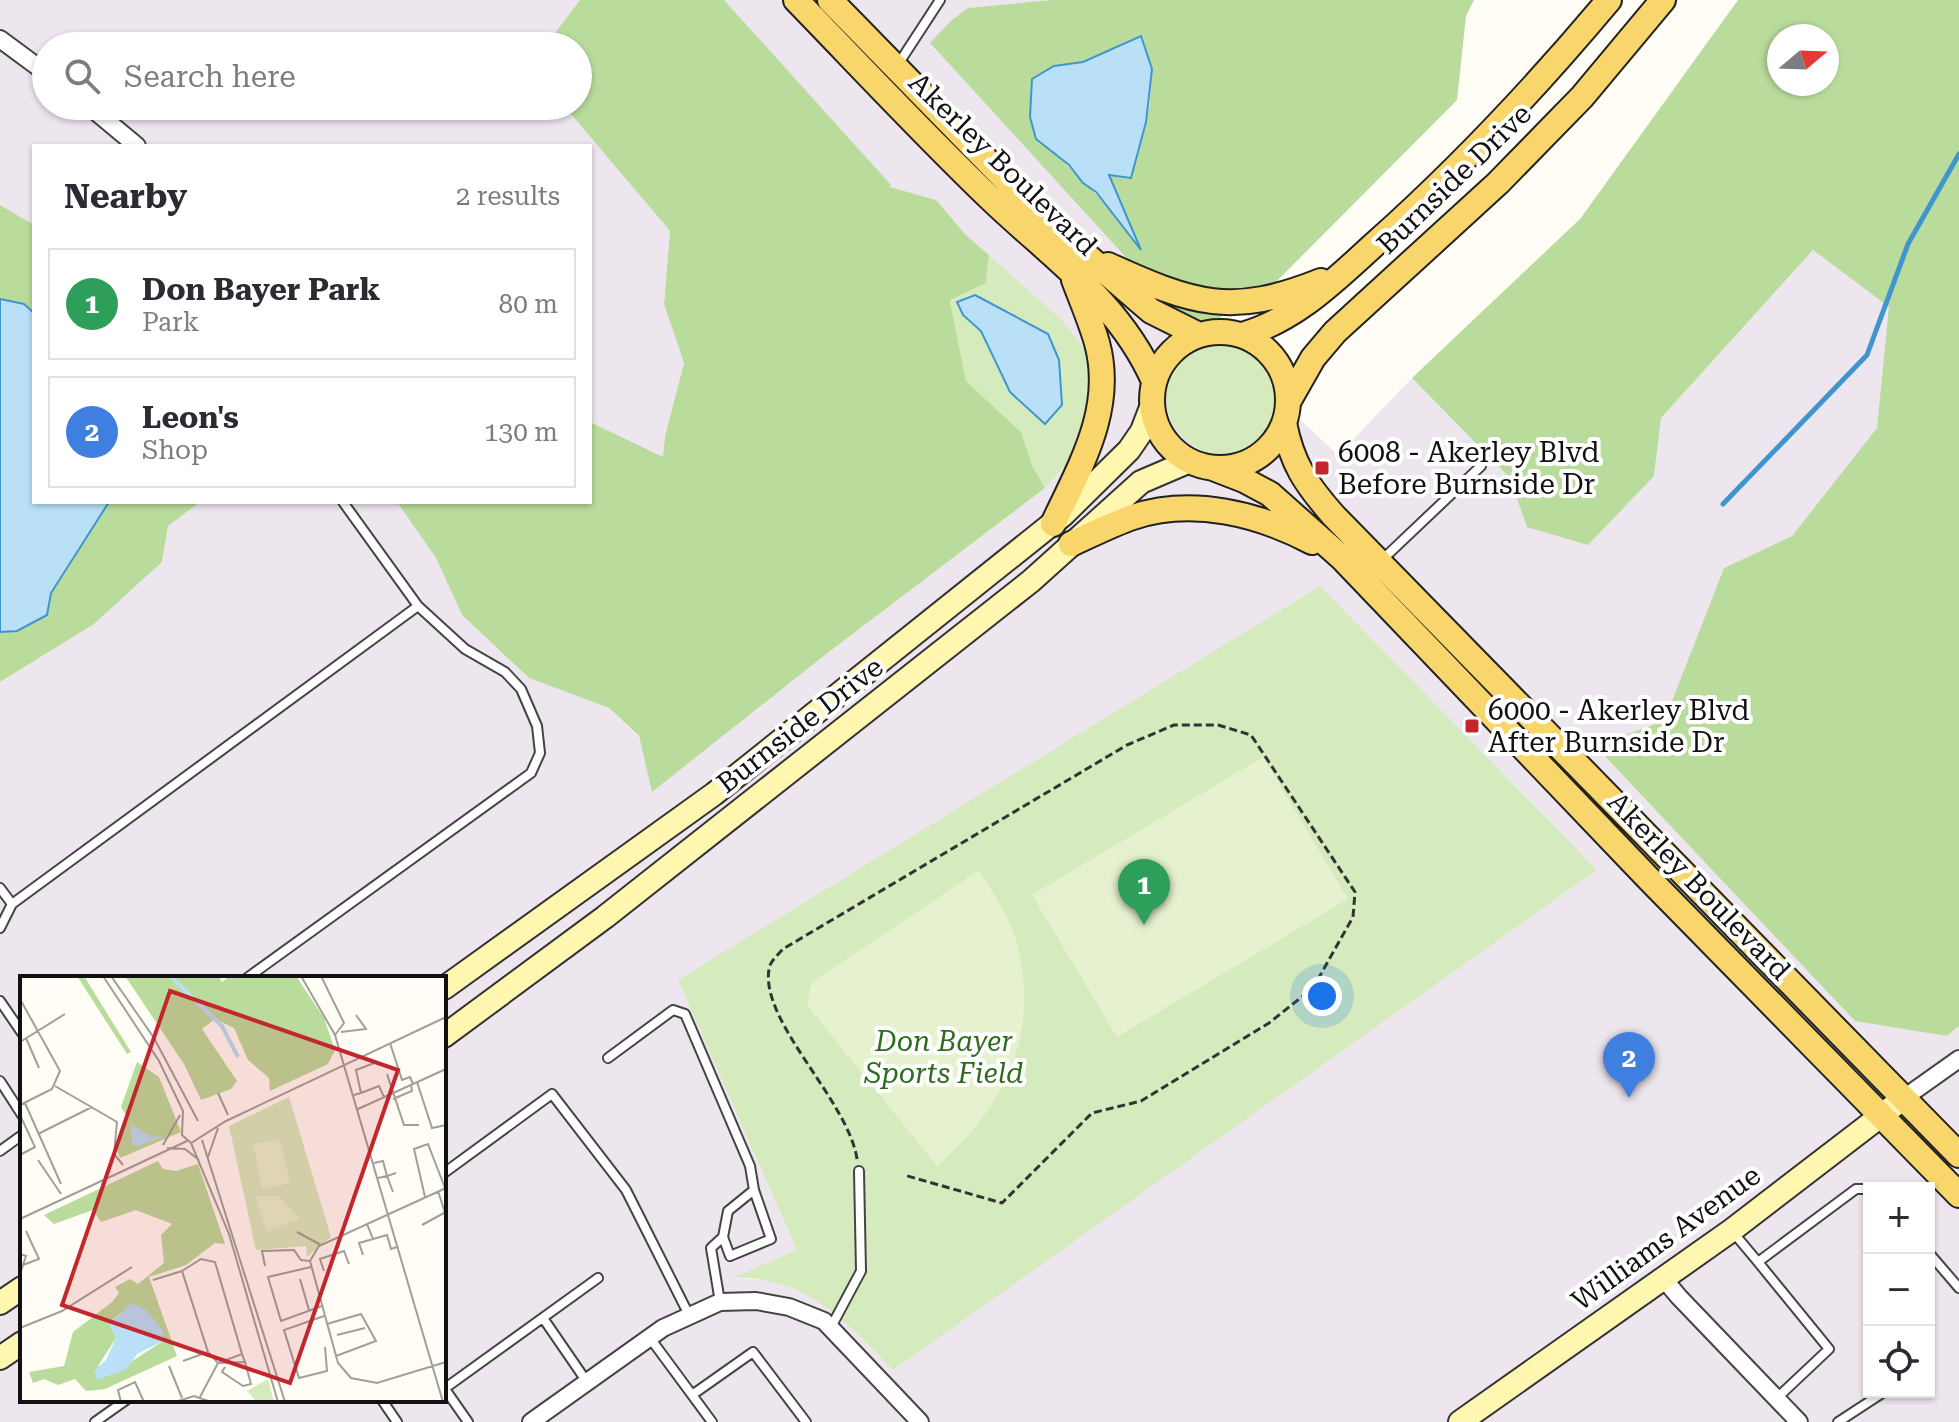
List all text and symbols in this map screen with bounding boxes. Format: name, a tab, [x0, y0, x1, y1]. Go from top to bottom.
north arrow	[1767, 24, 1839, 96]
search box	[32, 32, 592, 120]
icon: search	[60, 54, 104, 98]
text: Search here	[124, 59, 296, 94]
street label: Akerley Boulevard	[902, 66, 1104, 262]
street label: Burnside Drive	[1370, 97, 1538, 261]
text: Nearby	[64, 176, 187, 216]
text: 2 results	[456, 181, 560, 211]
text: Don Bayer Park	[142, 272, 380, 307]
text: 1	[85, 289, 99, 319]
text: 80 m	[499, 289, 558, 319]
text: Park	[142, 307, 199, 337]
text: Leon's	[142, 400, 239, 435]
text: 2	[85, 417, 99, 447]
text: 130 m	[484, 417, 558, 447]
text: Shop	[142, 435, 208, 465]
place label: 6008 - Akerley Blvd Before Burnside Dr	[1338, 436, 1599, 501]
marker: 6008 - Akerley Blvd Before Burnside Dr	[1313, 459, 1331, 477]
street label: Burnside Drive	[711, 650, 889, 800]
place label: 6000 - Akerley Blvd After Burnside Dr	[1488, 694, 1749, 759]
marker: 6000 - Akerley Blvd After Burnside Dr	[1463, 717, 1481, 735]
street label: Akerley Boulevard	[1601, 785, 1797, 987]
pin: 1	[1118, 859, 1170, 925]
inset map	[20, 976, 446, 1402]
your location	[1302, 976, 1342, 1016]
park label: Don Bayer Sports Field	[863, 1025, 1024, 1090]
pin: 2	[1603, 1032, 1655, 1098]
street label: Williams Avenue	[1565, 1159, 1767, 1317]
map controls	[1863, 1182, 1935, 1398]
button: +	[1863, 1182, 1935, 1254]
button: −	[1863, 1254, 1935, 1326]
button: locate	[1863, 1326, 1935, 1398]

